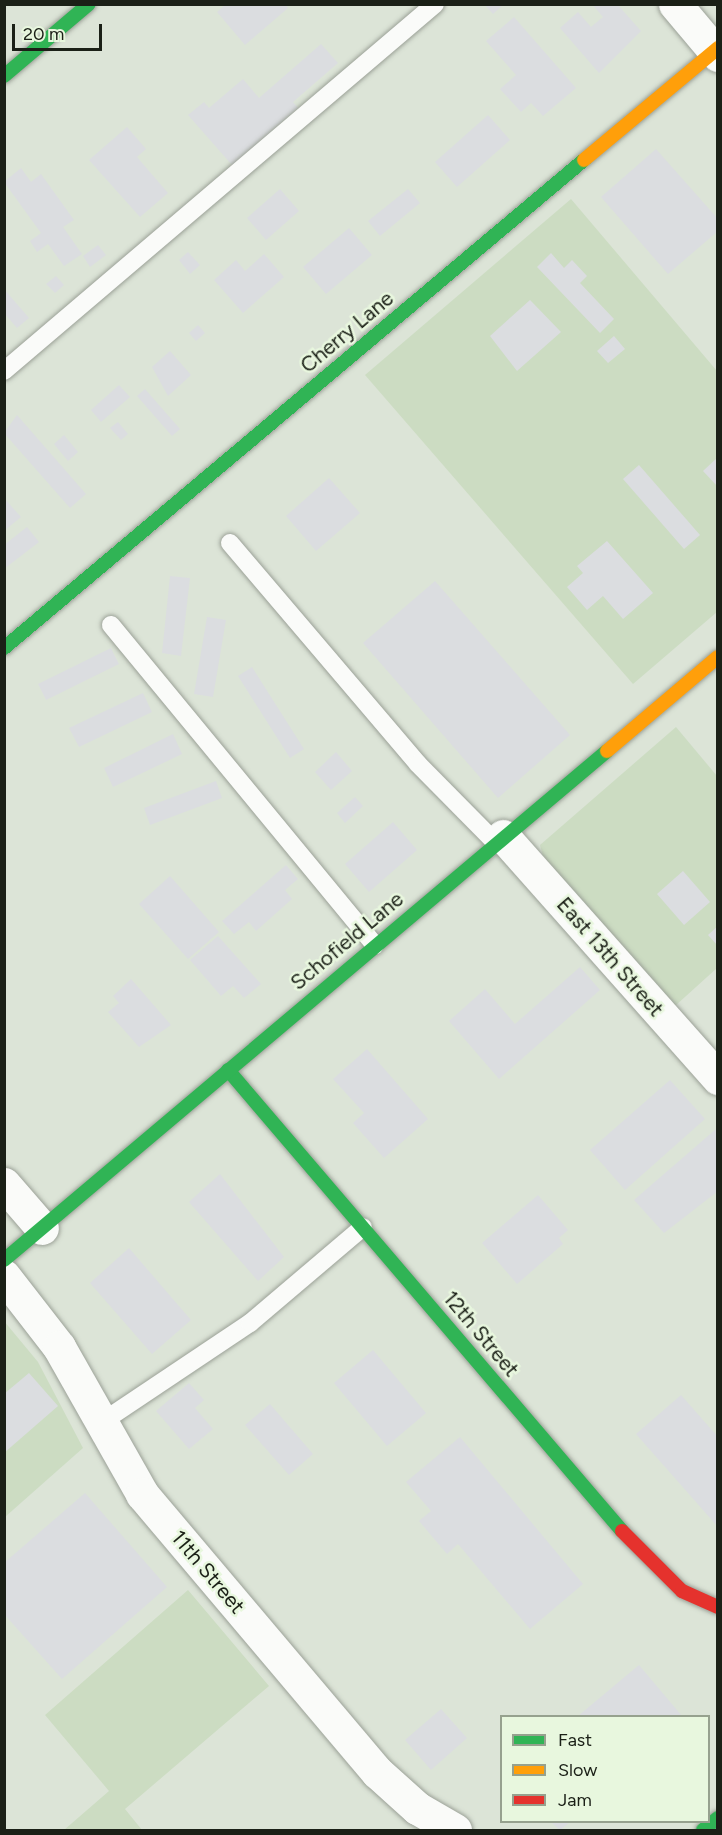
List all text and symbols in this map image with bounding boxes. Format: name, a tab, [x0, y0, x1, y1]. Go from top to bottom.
scale bar	[15, 12, 105, 50]
text: 20 m	[23, 23, 64, 45]
street label: Cherry Lane	[295, 286, 399, 378]
street label: Schofield Lane	[286, 887, 408, 995]
street label: East 13th Street	[551, 892, 669, 1022]
street label: 12th Street	[438, 1286, 524, 1382]
street label: 11th Street	[166, 1525, 250, 1619]
legend	[500, 1715, 710, 1823]
text: Fast	[558, 1729, 592, 1751]
text: Slow	[558, 1759, 597, 1781]
text: Jam	[558, 1789, 592, 1811]

